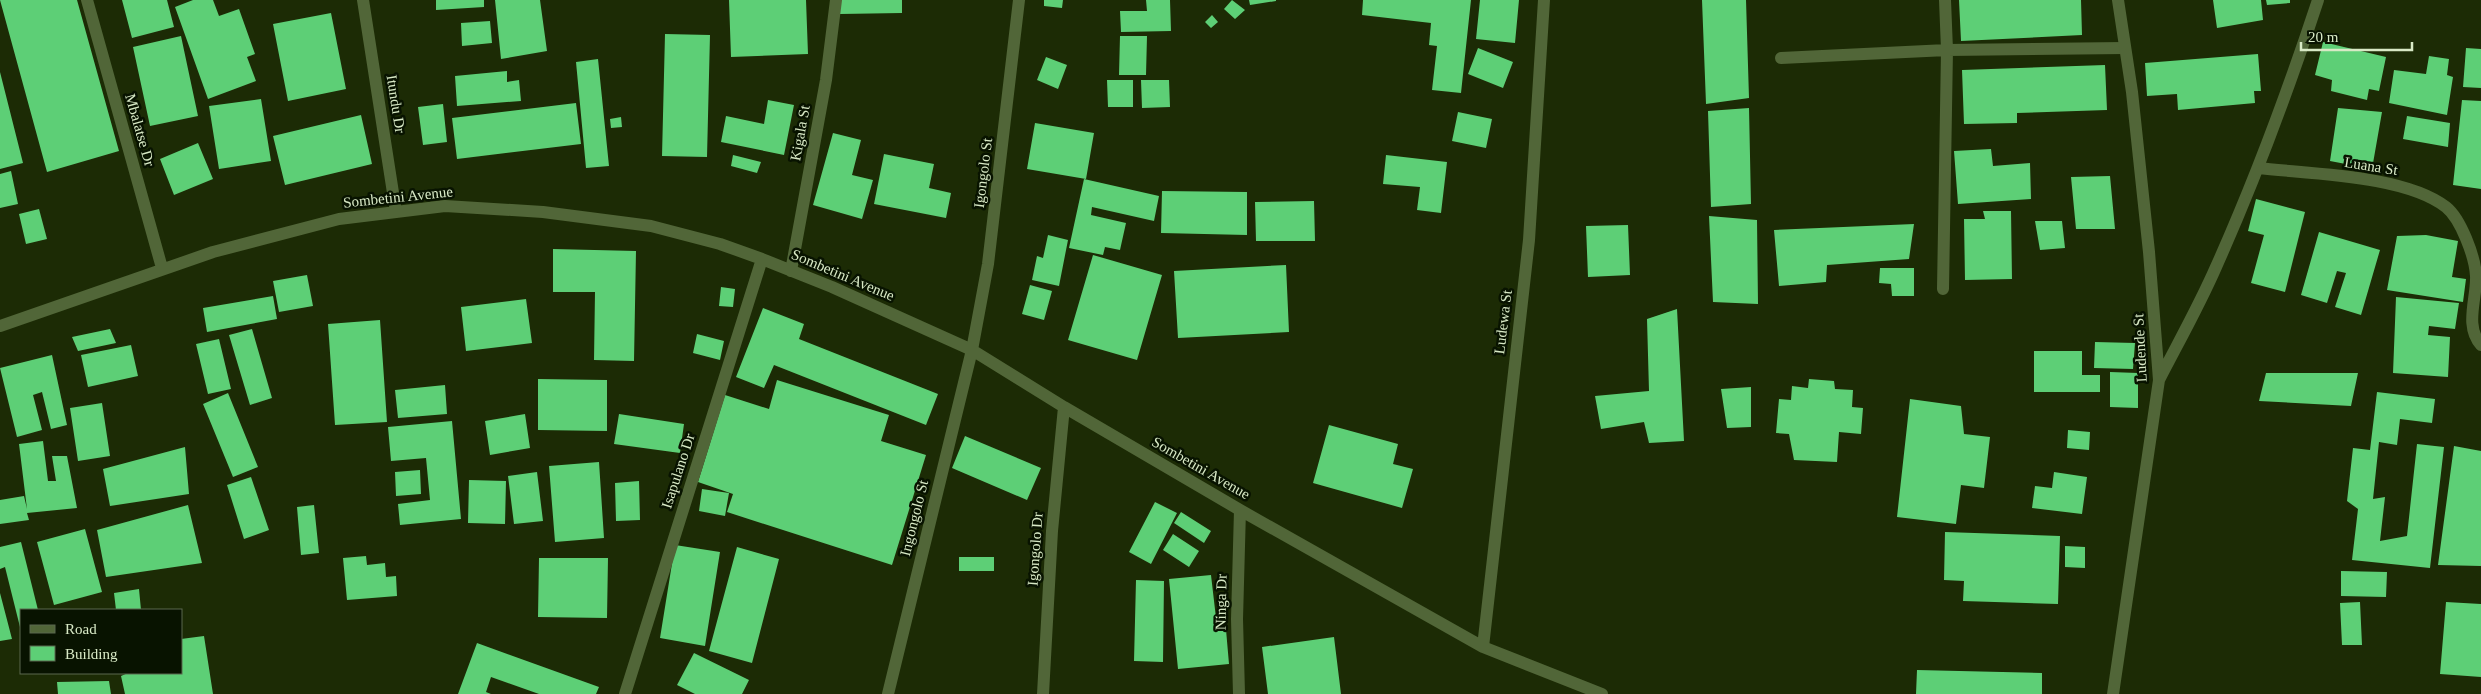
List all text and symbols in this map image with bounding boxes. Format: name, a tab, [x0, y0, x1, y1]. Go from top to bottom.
scale bar	[2301, 20, 2412, 52]
text: 20 m	[2308, 29, 2339, 45]
street label: Itundu Dr	[384, 74, 408, 134]
street label: Mbalatse Dr	[122, 92, 158, 168]
street label: Kigala St	[787, 103, 813, 162]
street label: Igongolo St	[971, 136, 995, 209]
street label: Luana St	[2343, 154, 2400, 178]
street label: Sombetini Avenue	[342, 183, 454, 211]
street label: Sombetini Avenue	[789, 246, 897, 304]
street label: Ludewa St	[1491, 288, 1515, 355]
street label: Ludende St	[2130, 312, 2150, 383]
street label: Isapulano Dr	[658, 431, 698, 511]
street label: Sombetini Avenue	[1149, 434, 1253, 503]
street label: Ingongolo St	[897, 477, 931, 558]
street label: Igongolo Dr	[1024, 512, 1046, 586]
street label: Ninga Dr	[1213, 574, 1229, 630]
legend	[20, 609, 182, 674]
text: Road	[65, 621, 97, 637]
text: Building	[65, 646, 118, 662]

